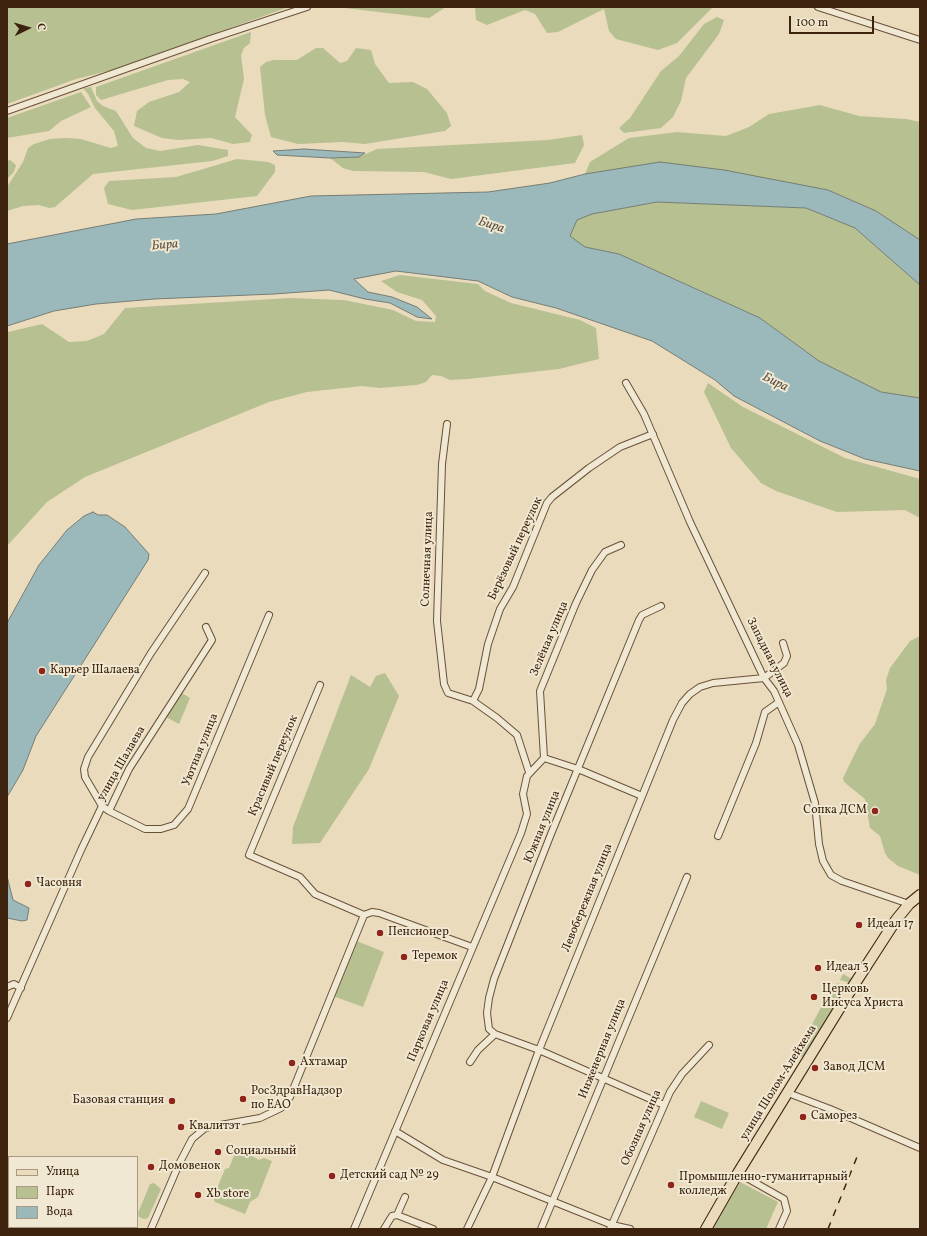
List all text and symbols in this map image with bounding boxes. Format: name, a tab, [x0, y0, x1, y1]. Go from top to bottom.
north arrow	[8, 8, 48, 48]
scale bar	[791, 8, 876, 34]
text: 100 m	[796, 15, 828, 31]
text: С	[33, 23, 48, 31]
water label: Бира	[476, 215, 506, 237]
water label: Бира	[151, 237, 179, 255]
water label: Бира	[760, 370, 790, 396]
street label: Берёзовый переулок	[486, 495, 546, 603]
street label: Солнечная улица	[419, 511, 437, 607]
street label: Зелёная улица	[528, 599, 572, 679]
street label: Западная улица	[743, 616, 795, 700]
place label: Карьер Шалаева	[50, 664, 140, 678]
marker: Карьер Шалаева	[37, 666, 47, 676]
street label: Уютная улица	[180, 711, 222, 789]
street label: Красивый переулок	[246, 713, 302, 819]
street label: улица Шалаева	[95, 724, 149, 804]
street label: Южная улица	[522, 789, 564, 865]
place label: Сопка ДСМ	[803, 804, 867, 818]
marker: Сопка ДСМ	[870, 806, 880, 816]
street label: Левобережная улица	[560, 842, 616, 954]
place label: Часовня	[36, 877, 82, 891]
marker: Часовня	[23, 879, 33, 889]
place label: Идеал 17	[867, 918, 914, 932]
marker: Идеал 17	[854, 920, 864, 930]
place label: Пенсионер	[388, 926, 449, 940]
marker: Пенсионер	[375, 928, 385, 938]
place label: Теремок	[412, 950, 457, 964]
marker: Теремок	[399, 952, 409, 962]
place label: Идеал 3	[826, 961, 869, 975]
marker: Идеал 3	[813, 963, 823, 973]
street label: Парковая улица	[405, 978, 453, 1064]
place label: Церковь Иисуса Христа	[822, 983, 903, 1011]
marker: Церковь Иисуса Христа	[809, 992, 819, 1002]
street label: Инженерная улица	[576, 997, 630, 1101]
street label: улица Шолом-Алейхема	[738, 1023, 820, 1143]
place label: Ахтамар	[300, 1056, 347, 1070]
marker: Ахтамар	[287, 1058, 297, 1068]
place label: Завод ДСМ	[823, 1061, 885, 1075]
marker: Завод ДСМ	[810, 1063, 820, 1073]
place label: РосЗдравНадзор по ЕАО	[251, 1085, 342, 1113]
street label: Обозная улица	[619, 1088, 665, 1168]
place label: Базовая станция	[73, 1094, 164, 1108]
marker: РосЗдравНадзор по ЕАО	[238, 1094, 248, 1104]
marker: Базовая станция	[167, 1096, 177, 1106]
place label: Саморез	[811, 1110, 857, 1124]
marker: Саморез	[798, 1112, 808, 1122]
place label: Квалитэт	[189, 1120, 240, 1134]
marker: Квалитэт	[176, 1122, 186, 1132]
place label: Социальный	[226, 1145, 296, 1159]
marker: Социальный	[213, 1147, 223, 1157]
legend	[8, 1156, 138, 1228]
place label: Домовенок	[159, 1160, 220, 1174]
marker: Домовенок	[146, 1162, 156, 1172]
text: Улица	[46, 1164, 79, 1180]
place label: Детский сад № 29	[340, 1169, 439, 1183]
marker: Детский сад № 29	[327, 1171, 337, 1181]
place label: Промышленно-гуманитарный колледж	[679, 1171, 848, 1199]
marker: Промышленно-гуманитарный колледж	[666, 1180, 676, 1190]
text: Парк	[46, 1184, 74, 1200]
place label: Xb store	[206, 1188, 249, 1202]
marker: Xb store	[193, 1190, 203, 1200]
text: Вода	[46, 1204, 73, 1220]

